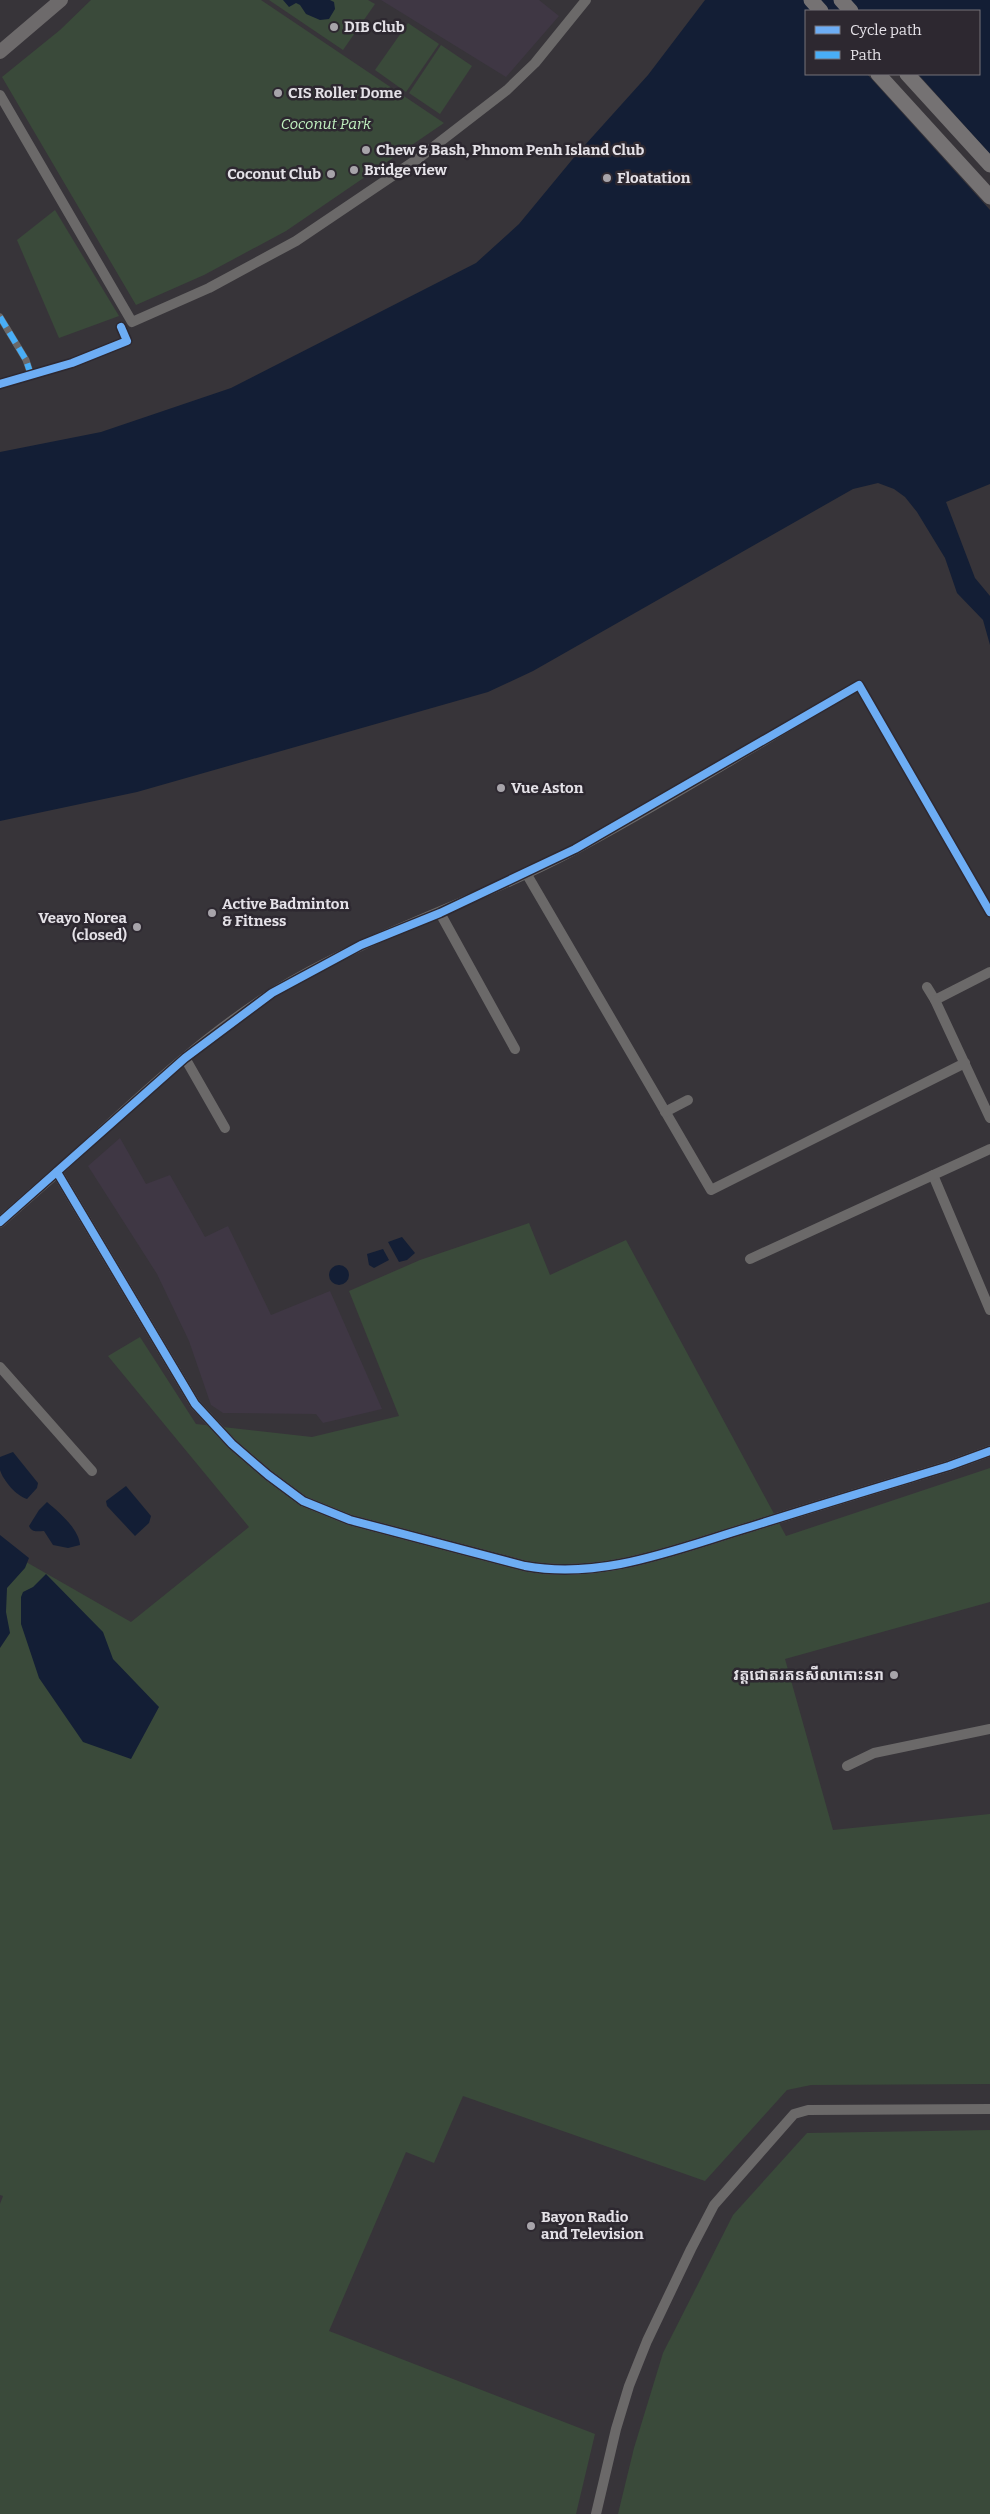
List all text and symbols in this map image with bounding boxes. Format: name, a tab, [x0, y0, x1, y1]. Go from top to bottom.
legend	[805, 10, 980, 75]
place label: DIB Club	[344, 18, 405, 36]
marker: DIB Club	[328, 21, 340, 33]
text: Cycle path	[850, 21, 922, 39]
text: Path	[850, 46, 882, 64]
place label: CIS Roller Dome	[288, 84, 402, 102]
marker: CIS Roller Dome	[272, 87, 284, 99]
park label: Coconut Park	[281, 115, 372, 133]
place label: Chew & Bash, Phnom Penh Island Club	[376, 141, 644, 159]
marker: Chew & Bash, Phnom Penh Island Club	[360, 144, 372, 156]
place label: Bridge view	[364, 161, 447, 179]
marker: Bridge view	[348, 164, 360, 176]
place label: Coconut Club	[227, 165, 321, 183]
marker: Coconut Club	[325, 168, 337, 180]
place label: Floatation	[617, 169, 691, 187]
marker: Floatation	[601, 172, 613, 184]
place label: Vue Aston	[511, 779, 584, 797]
marker: Vue Aston	[495, 782, 507, 794]
place label: Active Badminton & Fitness	[222, 895, 349, 930]
marker: Active Badminton & Fitness	[206, 907, 218, 919]
place label: Veayo Norea (closed)	[38, 909, 128, 944]
marker: Veayo Norea (closed)	[131, 921, 143, 933]
place label: វត្តជោតរតនសីលាកោះនរា	[733, 1665, 884, 1684]
marker: វត្តជោតរតនសីលាកោះនរា	[888, 1669, 900, 1681]
place label: Bayon Radio and Television	[541, 2208, 644, 2243]
marker: Bayon Radio and Television	[525, 2220, 537, 2232]

